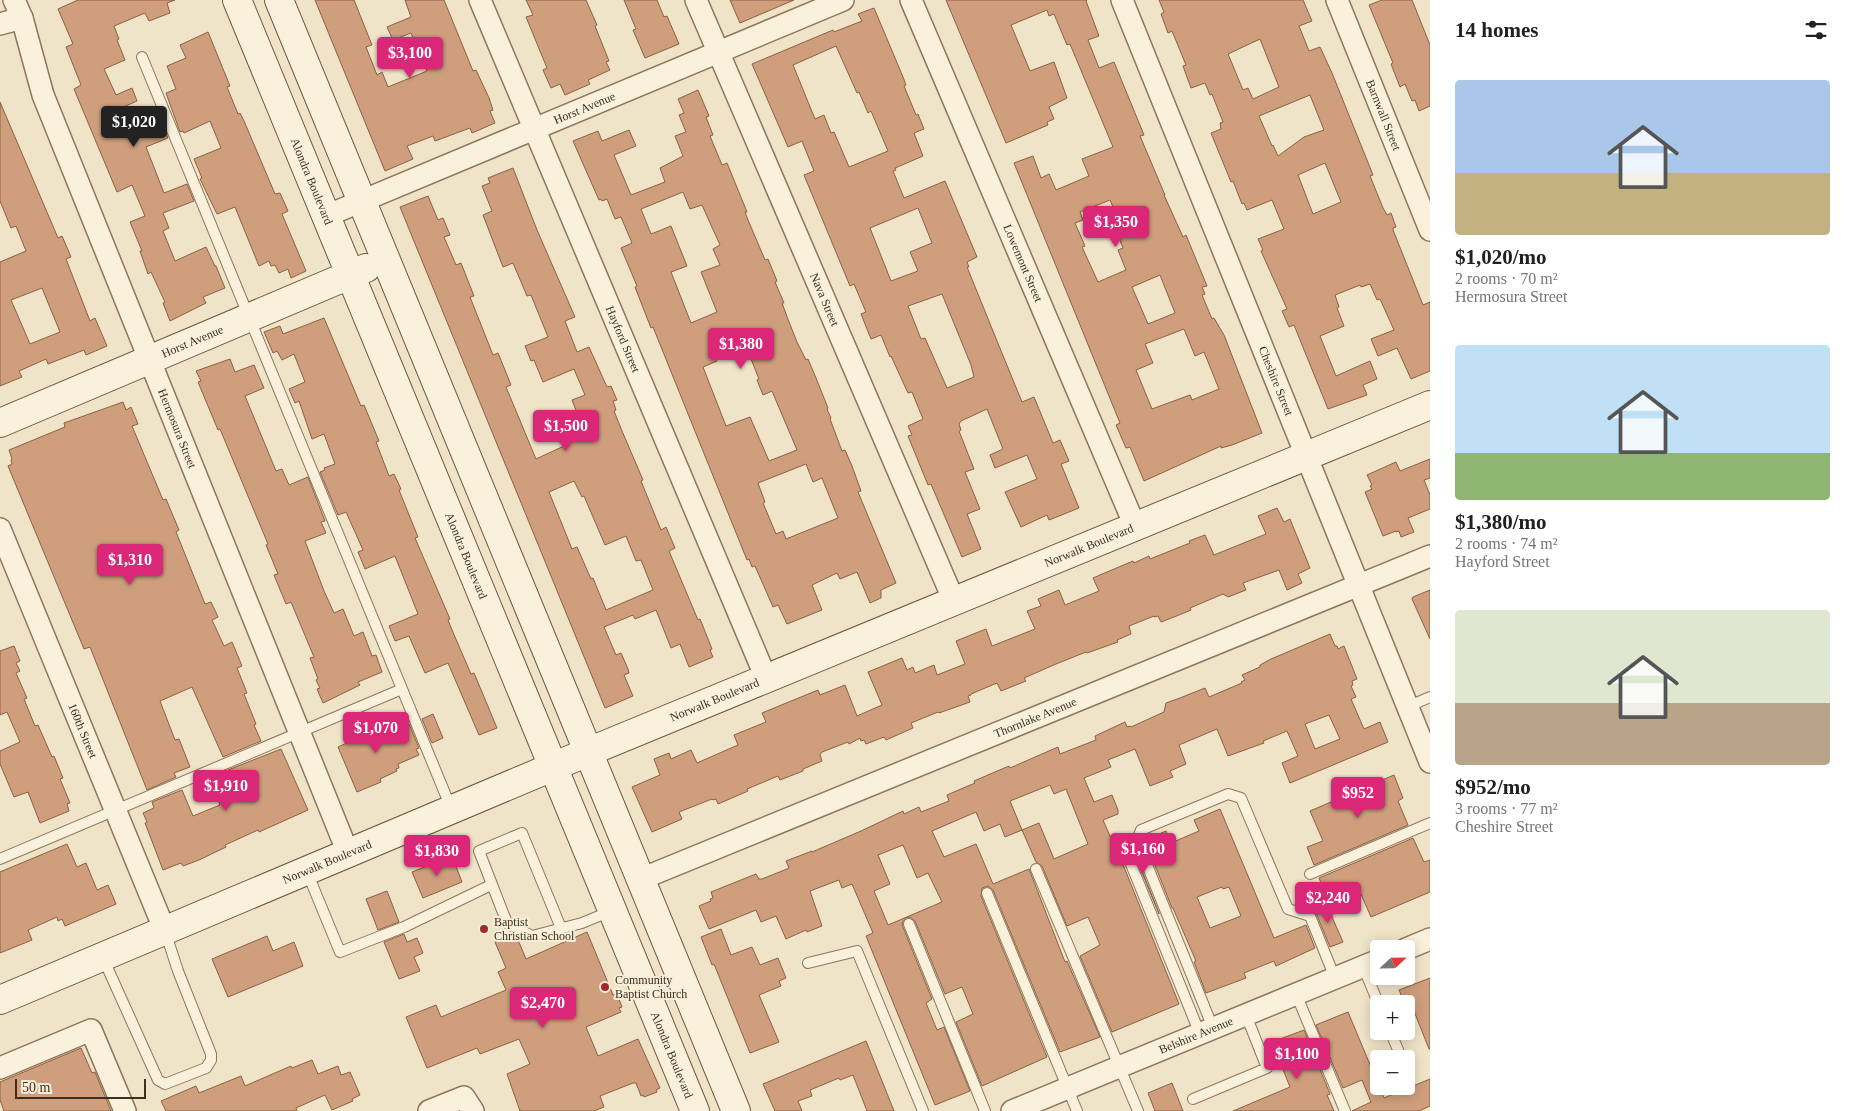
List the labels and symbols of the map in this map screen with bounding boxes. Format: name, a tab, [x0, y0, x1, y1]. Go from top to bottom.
pin: $3,100	[369, 36, 451, 79]
street label: Barnwall Street	[1363, 78, 1404, 153]
street label: Horst Avenue	[551, 89, 617, 127]
pin: $1,020	[93, 106, 175, 148]
street label: Alondra Boulevard	[288, 136, 336, 227]
pin: $1,350	[1075, 206, 1157, 248]
street label: Lowemont Street	[1000, 222, 1046, 305]
street label: Nava Street	[807, 271, 842, 329]
street label: Hayford Street	[603, 304, 644, 375]
street label: Horst Avenue	[160, 322, 225, 361]
pin: $1,380	[700, 328, 782, 370]
street label: Cheshire Street	[1256, 344, 1297, 418]
street label: Hermosura Street	[155, 387, 200, 471]
pin: $1,500	[525, 410, 607, 452]
street label: Alondra Boulevard	[442, 510, 490, 601]
street label: Norwalk Boulevard	[1042, 521, 1136, 570]
pin: $1,310	[89, 544, 171, 586]
street label: Norwalk Boulevard	[668, 675, 761, 724]
street label: Thornlake Avenue	[992, 694, 1079, 741]
street label: 160th Street	[65, 701, 101, 761]
pin: $1,070	[335, 712, 417, 754]
pin: $1,910	[185, 770, 267, 812]
pin: $952	[1328, 776, 1388, 819]
pin: $1,160	[1102, 832, 1184, 875]
pin: $1,830	[396, 834, 478, 877]
street label: Norwalk Boulevard	[281, 837, 374, 887]
pin: $2,240	[1287, 882, 1369, 924]
place label: Baptist Christian School	[494, 915, 575, 943]
marker: Baptist Christian School	[478, 923, 490, 935]
north arrow	[1370, 940, 1415, 985]
place label: Community Baptist Church	[615, 973, 687, 1001]
marker: Community Baptist Church	[599, 981, 611, 993]
pin: $2,470	[502, 986, 584, 1029]
street label: Alondra Boulevard	[648, 1010, 696, 1100]
street label: Belshire Avenue	[1157, 1014, 1235, 1057]
pin: $1,100	[1256, 1038, 1338, 1080]
scale bar	[15, 1076, 146, 1099]

